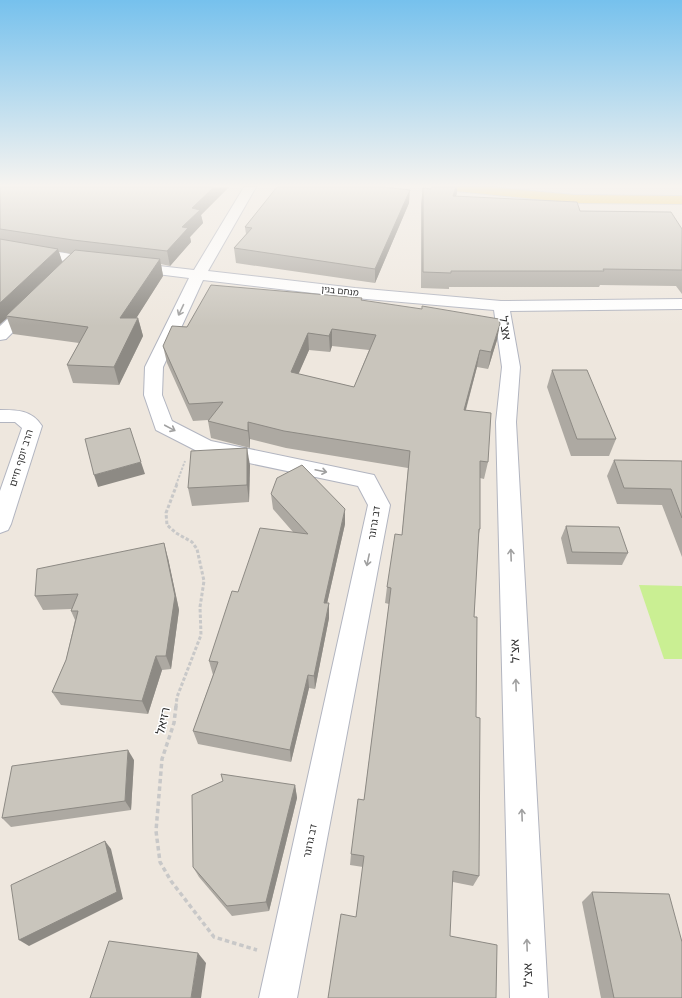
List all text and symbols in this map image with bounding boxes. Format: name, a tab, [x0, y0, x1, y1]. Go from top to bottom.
street label: מנחם בגין	[321, 284, 359, 298]
one-way arrow	[177, 304, 184, 316]
street label: אצ"ל	[496, 315, 514, 341]
one-way arrow	[164, 425, 176, 433]
street label: הרב יוסף חיים	[7, 428, 35, 488]
one-way arrow	[314, 467, 327, 475]
street label: דב גרונר	[366, 505, 382, 541]
one-way arrow	[507, 549, 515, 562]
one-way arrow	[363, 553, 371, 566]
street label: אצ"ל	[508, 638, 522, 663]
one-way arrow	[513, 679, 520, 692]
street label: רזיאל	[153, 706, 173, 736]
one-way arrow	[518, 809, 525, 822]
street label: דב גרונר	[301, 823, 319, 859]
one-way arrow	[523, 939, 531, 952]
street label: אצ"ל	[521, 962, 535, 987]

